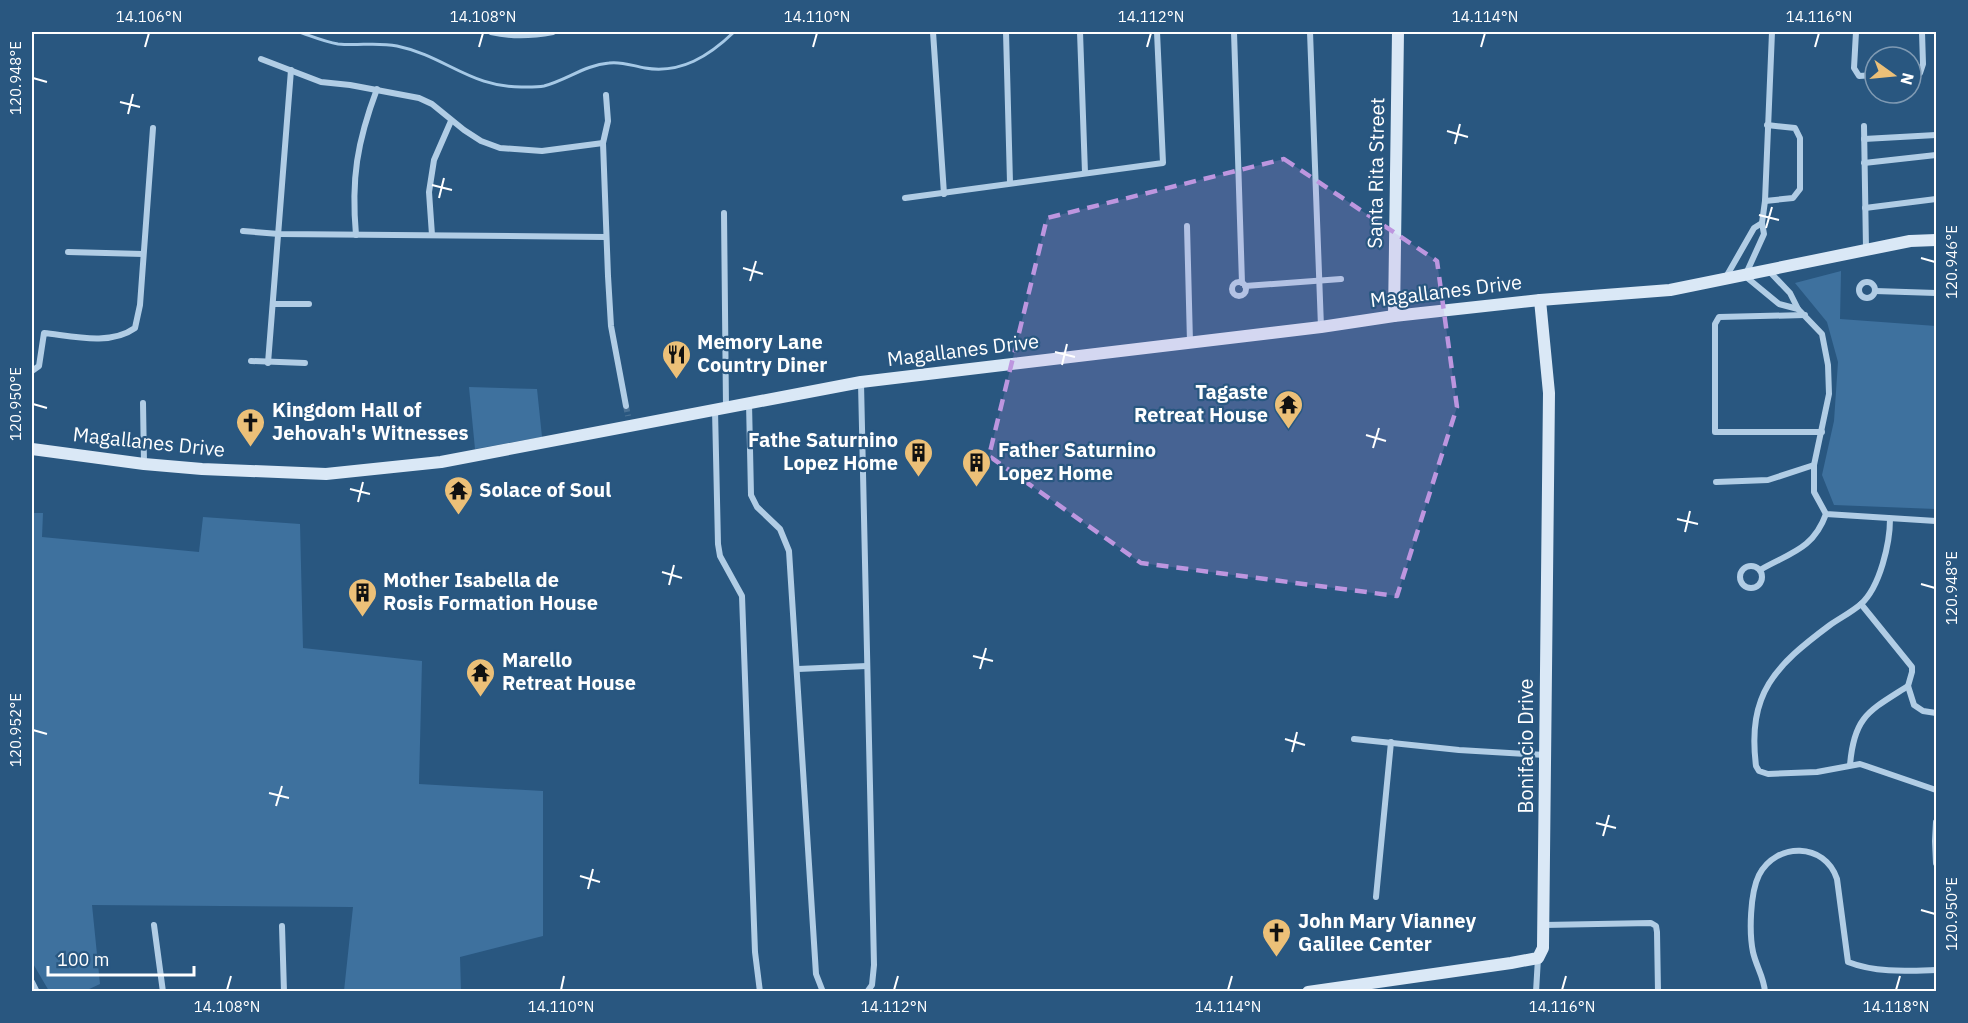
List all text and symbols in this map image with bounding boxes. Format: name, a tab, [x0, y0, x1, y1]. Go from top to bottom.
text: 14.106°N	[116, 7, 182, 26]
text: 14.108°N	[450, 7, 516, 26]
text: 14.110°N	[784, 7, 850, 26]
text: 14.112°N	[1118, 7, 1184, 26]
text: 14.114°N	[1452, 7, 1518, 26]
text: 14.116°N	[1786, 7, 1852, 26]
text: 120.948°E	[6, 41, 25, 115]
north arrow	[1863, 45, 1923, 105]
text: N	[1896, 71, 1919, 87]
street label: Santa Rita Street	[1361, 97, 1390, 249]
text: 120.946°E	[1942, 225, 1961, 299]
street label: Magallanes Drive	[1368, 268, 1523, 313]
street label: Magallanes Drive	[885, 327, 1040, 372]
place label: Memory Lane Country Diner	[697, 328, 827, 378]
restaurant icon: Memory Lane Country Diner	[660, 338, 692, 380]
text: 120.950°E	[6, 367, 25, 441]
place label: Tagaste Retreat House	[1134, 378, 1268, 428]
temple icon: Tagaste Retreat House	[1273, 388, 1305, 430]
place label: Kingdom Hall of Jehovah's Witnesses	[272, 396, 469, 446]
church icon: Kingdom Hall of Jehovah's Witnesses	[235, 406, 267, 448]
street label: Magallanes Drive	[72, 420, 226, 463]
place label: Fathe Saturnino Lopez Home	[748, 426, 898, 476]
building icon: Fathe Saturnino Lopez Home	[903, 436, 935, 478]
place label: Father Saturnino Lopez Home	[998, 436, 1156, 486]
building icon: Father Saturnino Lopez Home	[961, 446, 993, 488]
temple icon: Solace of Soul	[442, 474, 474, 516]
place label: Solace of Soul	[479, 476, 611, 503]
text: 120.948°E	[1942, 551, 1961, 625]
place label: Mother Isabella de Rosis Formation House	[383, 566, 598, 616]
building icon: Mother Isabella de Rosis Formation House	[346, 576, 378, 618]
place label: Marello Retreat House	[502, 646, 636, 696]
temple icon: Marello Retreat House	[465, 656, 497, 698]
street label: Bonifacio Drive	[1512, 678, 1539, 814]
text: 120.952°E	[6, 693, 25, 767]
text: 120.950°E	[1942, 877, 1961, 951]
place label: John Mary Vianney Galilee Center	[1298, 907, 1476, 957]
church icon: John Mary Vianney Galilee Center	[1261, 916, 1293, 958]
scale bar	[48, 939, 194, 977]
text: 100 m	[57, 948, 109, 971]
text: 14.108°N	[194, 997, 260, 1016]
text: 14.110°N	[528, 997, 594, 1016]
text: 14.112°N	[861, 997, 927, 1016]
text: 14.114°N	[1195, 997, 1261, 1016]
text: 14.116°N	[1529, 997, 1595, 1016]
text: 14.118°N	[1863, 997, 1929, 1016]

